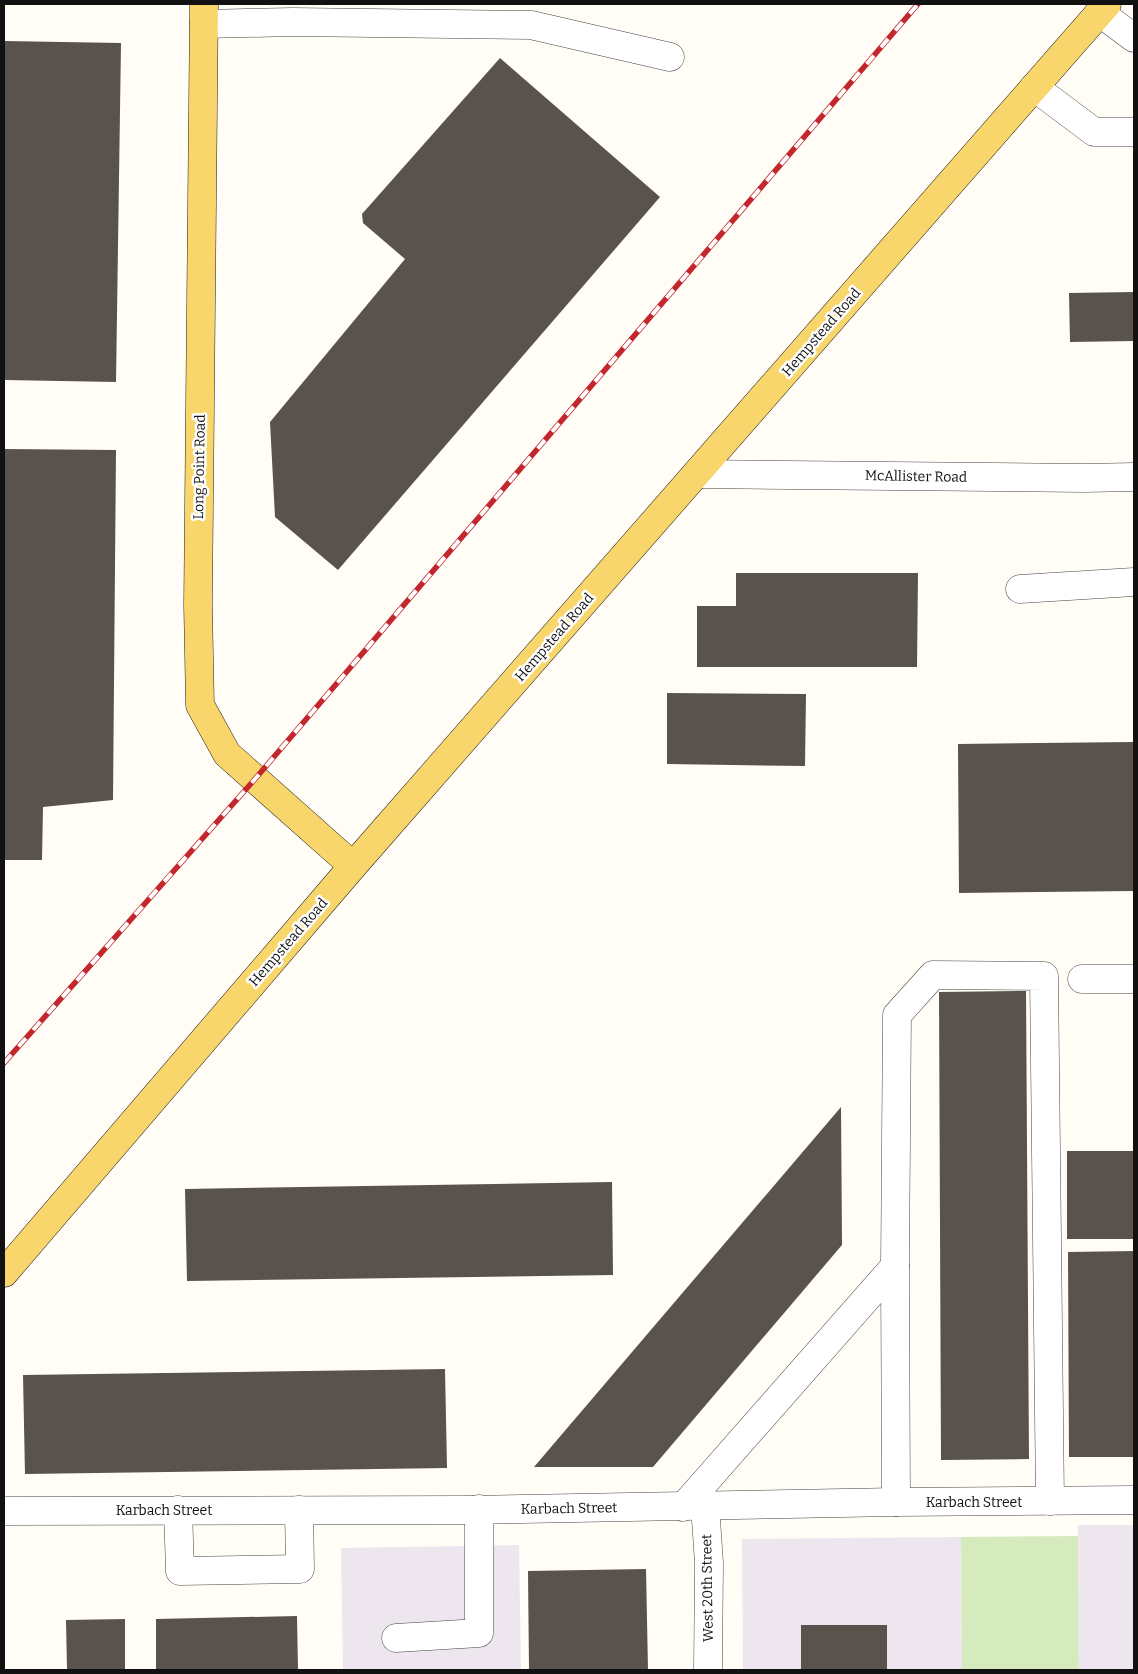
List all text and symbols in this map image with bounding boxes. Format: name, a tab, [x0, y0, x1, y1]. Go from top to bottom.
street label: Hempstead Road	[778, 285, 864, 380]
street label: Long Point Road	[190, 414, 209, 520]
street label: McAllister Road	[865, 467, 967, 486]
street label: Hempstead Road	[511, 590, 597, 685]
street label: Hempstead Road	[245, 895, 331, 990]
street label: Karbach Street	[926, 1494, 1022, 1511]
street label: Karbach Street	[521, 1499, 617, 1518]
street label: Karbach Street	[116, 1502, 212, 1519]
street label: West 20th Street	[698, 1534, 717, 1642]

